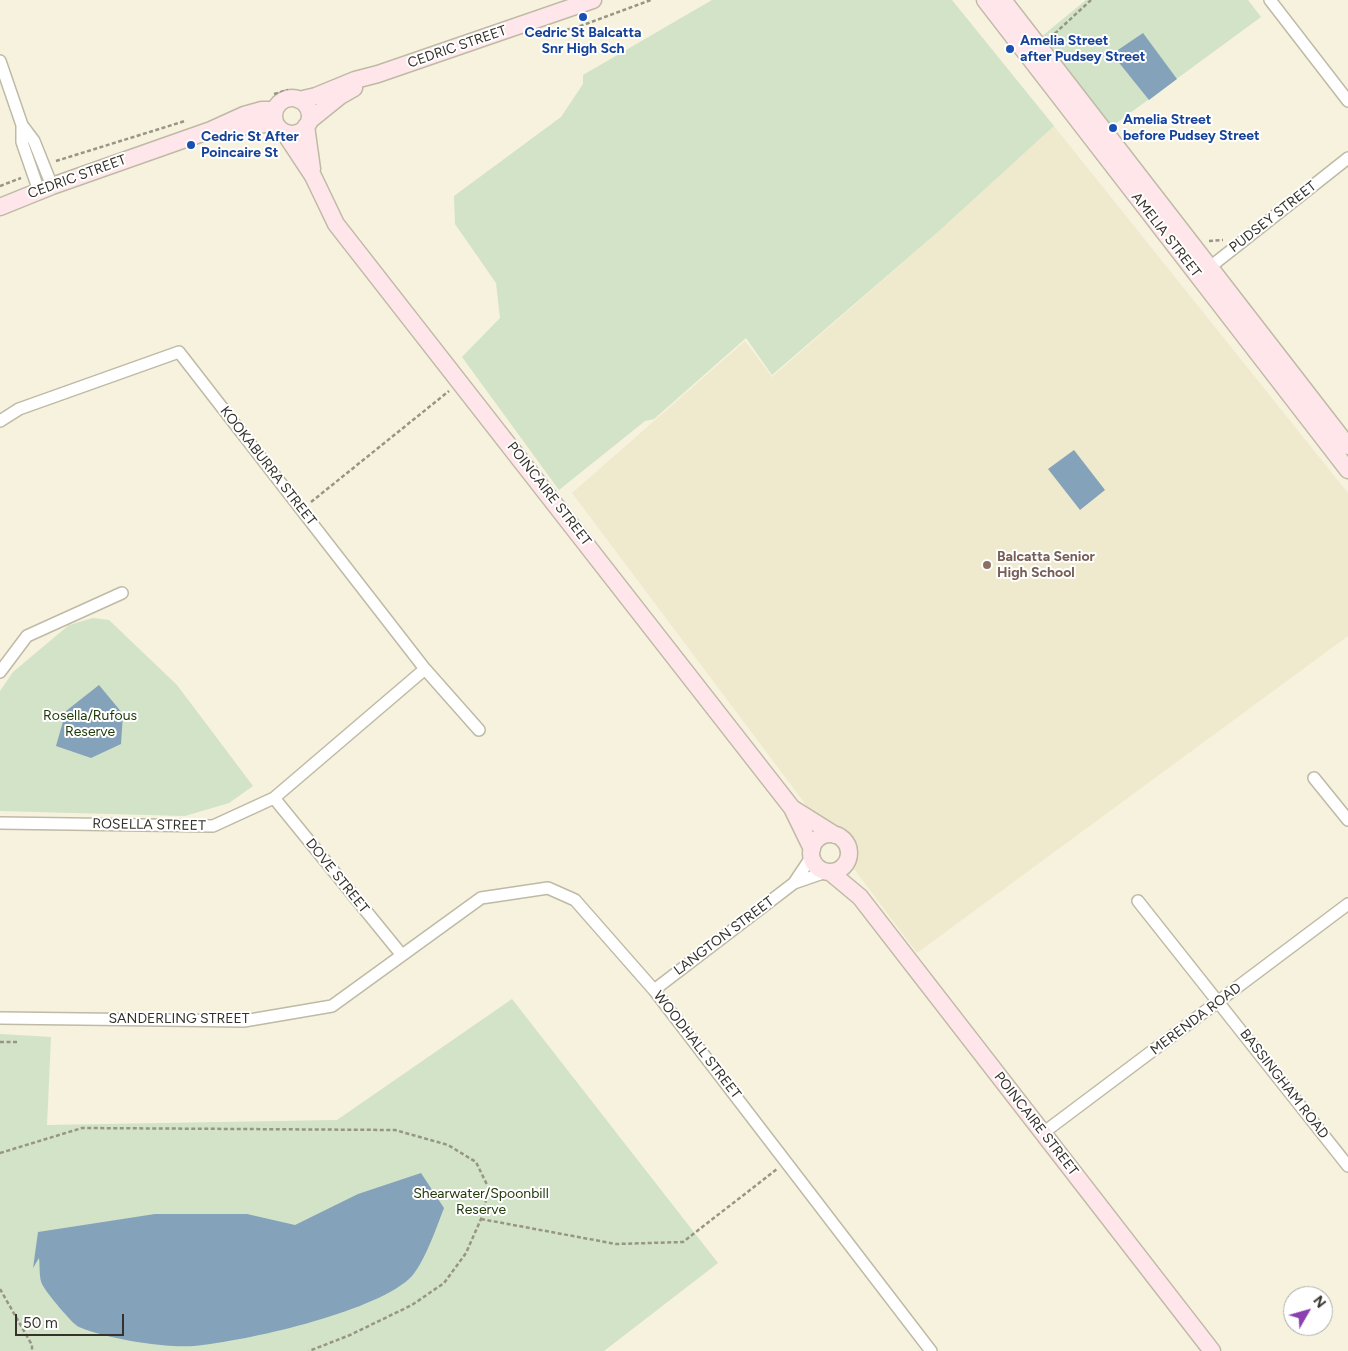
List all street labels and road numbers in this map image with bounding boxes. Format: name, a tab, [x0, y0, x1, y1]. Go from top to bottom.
street label: CEDRIC STREET	[405, 22, 509, 72]
street label: CEDRIC STREET	[25, 151, 129, 203]
street label: PUDSEY STREET	[1226, 178, 1320, 256]
street label: AMELIA STREET	[1128, 189, 1204, 281]
street label: KOOKABURRA STREET	[216, 403, 320, 529]
street label: POINCAIRE STREET	[503, 439, 595, 549]
street label: ROSELLA STREET	[92, 816, 206, 834]
street label: DOVE STREET	[302, 835, 372, 917]
street label: LANGTON STREET	[671, 893, 777, 979]
street label: MERENDA ROAD	[1147, 979, 1245, 1059]
street label: WOODHALL STREET	[650, 988, 744, 1102]
street label: SANDERLING STREET	[109, 1011, 249, 1027]
street label: BASSINGHAM ROAD	[1236, 1026, 1332, 1142]
street label: POINCAIRE STREET	[990, 1069, 1082, 1179]

